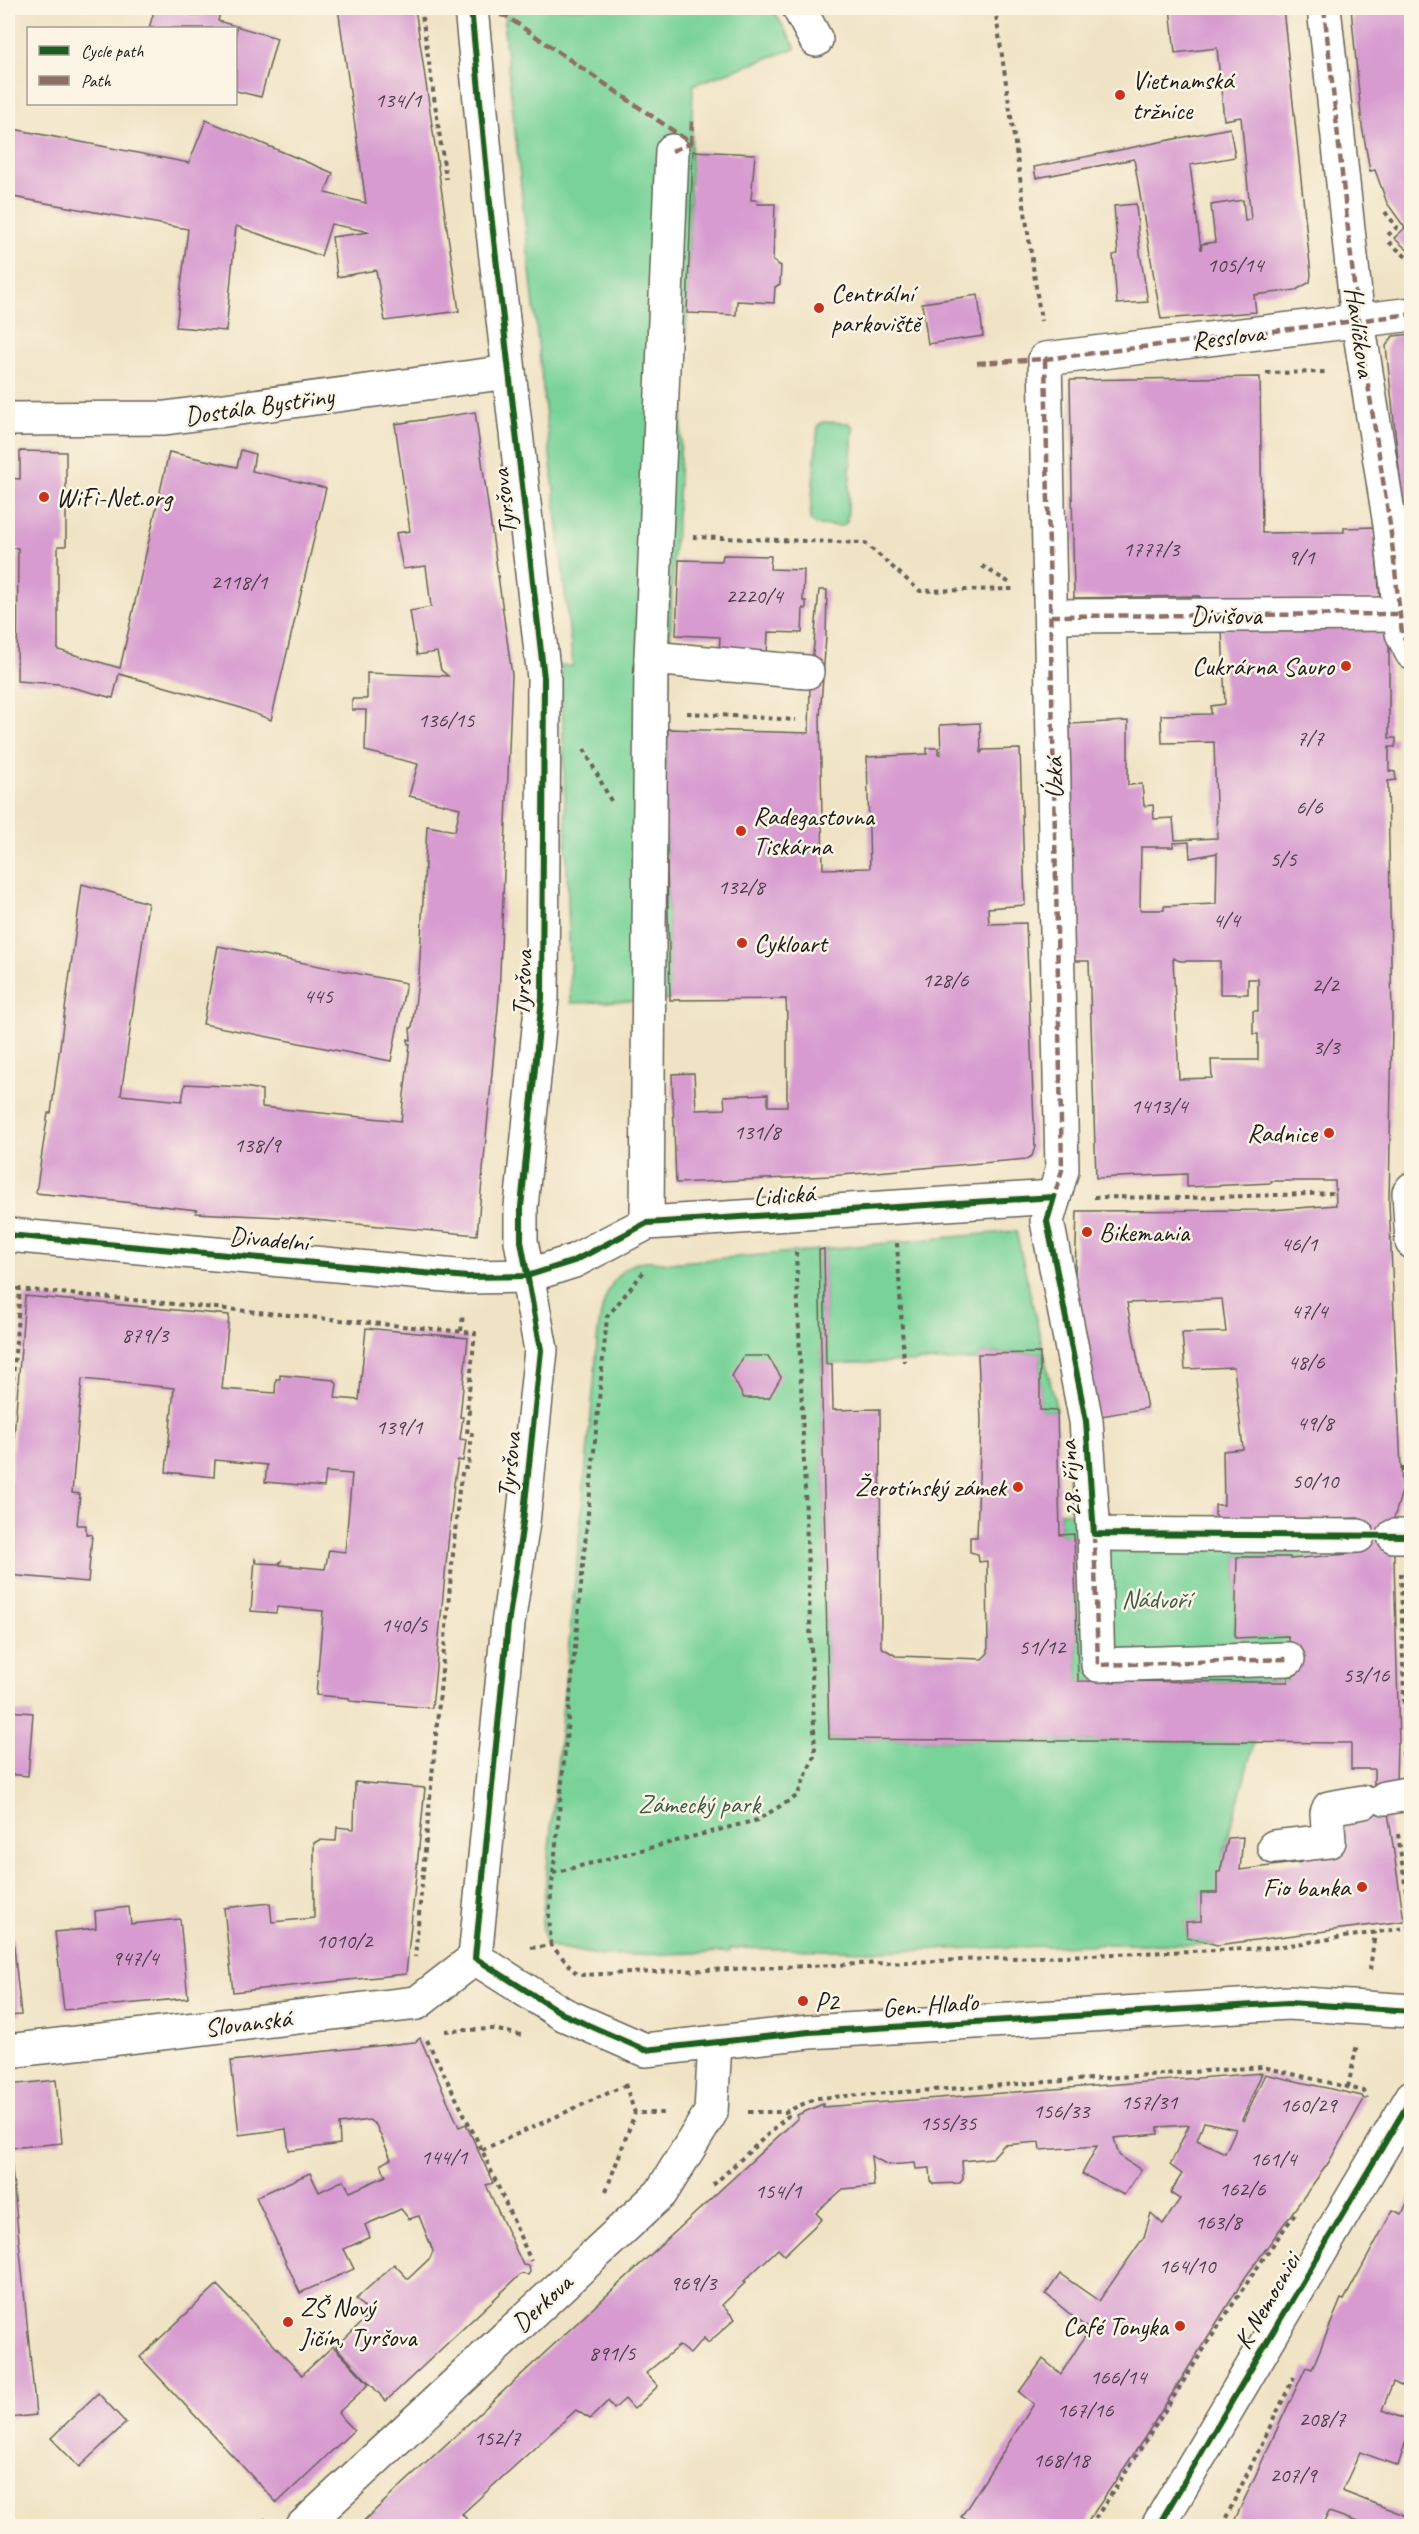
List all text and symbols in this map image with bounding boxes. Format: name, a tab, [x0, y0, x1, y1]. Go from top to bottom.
legend	[27, 27, 237, 105]
text: Cycle path	[81, 40, 144, 62]
place label: Vietnamská tržnice	[1132, 64, 1236, 127]
text: Path	[81, 70, 111, 92]
house number: 134/1	[375, 86, 423, 114]
marker: Vietnamská tržnice	[1113, 88, 1127, 102]
house number: 105/14	[1207, 251, 1265, 279]
place label: Centrální parkoviště	[831, 277, 923, 340]
street label: Havlíčkova	[1337, 285, 1383, 381]
marker: Centrální parkoviště	[812, 301, 826, 315]
street label: Resslova	[1190, 316, 1268, 358]
street label: Dostála Bystřiny	[182, 379, 338, 433]
street label: Tyršova	[483, 466, 524, 537]
place label: WiFi-Net.org	[56, 481, 173, 514]
marker: WiFi-Net.org	[37, 490, 51, 504]
house number: 1777/3	[1123, 535, 1181, 563]
house number: 9/1	[1287, 543, 1316, 571]
house number: 2118/1	[211, 568, 268, 596]
house number: 2220/4	[726, 582, 784, 610]
street label: Divišova	[1190, 599, 1263, 632]
place label: Cukrárna Sauro	[1192, 650, 1336, 683]
marker: Cukrárna Sauro	[1339, 659, 1353, 673]
house number: 136/15	[418, 706, 475, 734]
house number: 7/7	[1296, 724, 1325, 752]
street label: Úzká	[1037, 754, 1071, 799]
house number: 6/6	[1295, 793, 1324, 821]
place label: Radegastovna Tiskárna	[753, 800, 876, 863]
marker: Radegastovna Tiskárna	[734, 824, 748, 838]
house number: 5/5	[1269, 845, 1298, 873]
house number: 132/8	[718, 873, 767, 901]
house number: 4/4	[1212, 906, 1242, 934]
place label: Cykloart	[754, 927, 829, 960]
marker: Cykloart	[735, 936, 749, 950]
street label: Tyršova	[504, 948, 540, 1017]
house number: 128/6	[922, 966, 970, 994]
house number: 2/2	[1311, 971, 1341, 999]
house number: 445	[303, 982, 334, 1010]
house number: 3/3	[1312, 1033, 1342, 1061]
house number: 1413/4	[1131, 1092, 1189, 1120]
place label: Radnice	[1247, 1117, 1319, 1150]
house number: 131/8	[734, 1118, 783, 1146]
marker: Radnice	[1322, 1126, 1336, 1140]
house number: 138/9	[234, 1131, 283, 1159]
street label: Lidická	[752, 1176, 818, 1214]
place label: Bikemania	[1099, 1216, 1191, 1249]
street label: Divadelní	[228, 1219, 315, 1259]
marker: Bikemania	[1080, 1225, 1094, 1239]
house number: 46/1	[1281, 1230, 1319, 1258]
house number: 47/4	[1291, 1297, 1330, 1325]
house number: 879/3	[122, 1321, 171, 1349]
house number: 48/6	[1288, 1348, 1326, 1376]
house number: 49/8	[1297, 1409, 1336, 1437]
house number: 139/1	[376, 1413, 424, 1441]
street label: Tyršova	[489, 1429, 529, 1500]
street label: 28. října	[1051, 1438, 1089, 1519]
house number: 50/10	[1292, 1467, 1341, 1495]
place label: Žerotínský zámek	[855, 1471, 1008, 1504]
marker: Žerotínský zámek	[1011, 1480, 1025, 1494]
park label: Nádvoří	[1121, 1583, 1196, 1616]
house number: 140/5	[381, 1611, 429, 1639]
house number: 51/12	[1019, 1633, 1068, 1661]
house number: 53/16	[1343, 1661, 1391, 1689]
park label: Zámecký park	[638, 1788, 762, 1821]
place label: Fio banka	[1263, 1871, 1352, 1904]
marker: Fio banka	[1355, 1880, 1369, 1894]
house number: 1010/2	[316, 1927, 374, 1955]
house number: 947/4	[112, 1944, 161, 1972]
place label: P2	[815, 1985, 841, 2018]
street label: Gen. Hlaďo	[881, 1985, 981, 2025]
marker: P2	[796, 1994, 810, 2008]
street label: Slovanská	[203, 2001, 296, 2045]
house number: 157/31	[1121, 2088, 1178, 2116]
house number: 160/29	[1280, 2091, 1338, 2119]
house number: 156/33	[1033, 2097, 1091, 2125]
house number: 155/35	[920, 2109, 977, 2137]
house number: 144/1	[421, 2143, 469, 2171]
house number: 161/4	[1250, 2145, 1299, 2173]
house number: 162/6	[1219, 2175, 1267, 2203]
house number: 154/1	[755, 2177, 803, 2205]
house number: 163/8	[1195, 2208, 1244, 2236]
street label: K Nemocnici	[1226, 2244, 1309, 2355]
house number: 164/10	[1159, 2252, 1217, 2280]
street label: Derkova	[505, 2265, 581, 2339]
house number: 969/3	[670, 2269, 719, 2297]
place label: ZŠ Nový Jičín, Tyršova	[298, 2291, 418, 2354]
place label: Café Tonyka	[1063, 2310, 1170, 2343]
marker: ZŠ Nový Jičín, Tyršova	[281, 2315, 295, 2329]
marker: Café Tonyka	[1173, 2319, 1187, 2333]
house number: 891/5	[589, 2339, 637, 2367]
house number: 166/14	[1090, 2363, 1148, 2391]
house number: 167/16	[1057, 2396, 1114, 2424]
house number: 208/7	[1299, 2405, 1347, 2433]
house number: 152/7	[474, 2424, 522, 2452]
house number: 168/18	[1033, 2446, 1091, 2474]
house number: 207/9	[1270, 2461, 1319, 2489]

